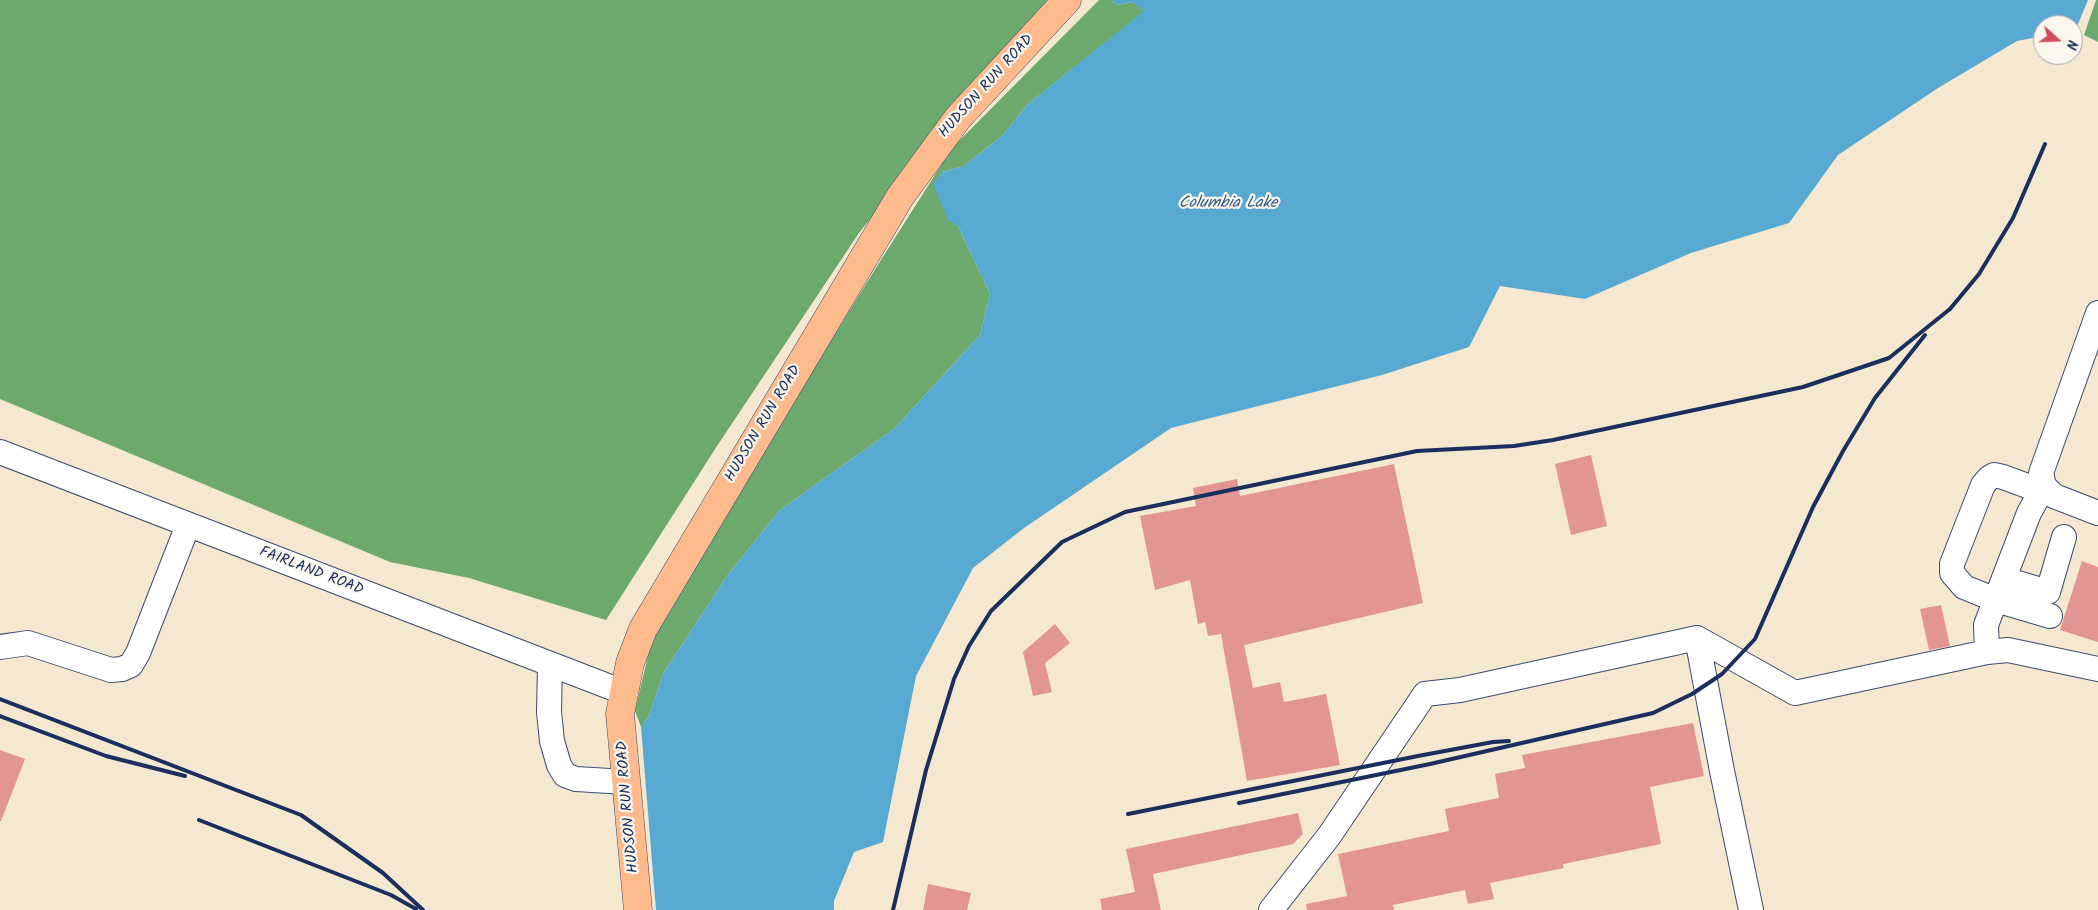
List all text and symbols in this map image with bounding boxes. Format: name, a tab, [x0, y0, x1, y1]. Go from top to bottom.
north arrow	[2033, 15, 2083, 65]
street label: HUDSON RUN ROAD	[936, 32, 1038, 142]
text: N	[2059, 37, 2083, 53]
water label: Columbia Lake	[1179, 194, 1277, 214]
street label: HUDSON RUN ROAD	[722, 363, 806, 485]
street label: FAIRLAND ROAD	[256, 544, 366, 600]
street label: HUDSON RUN ROAD	[614, 740, 644, 874]

